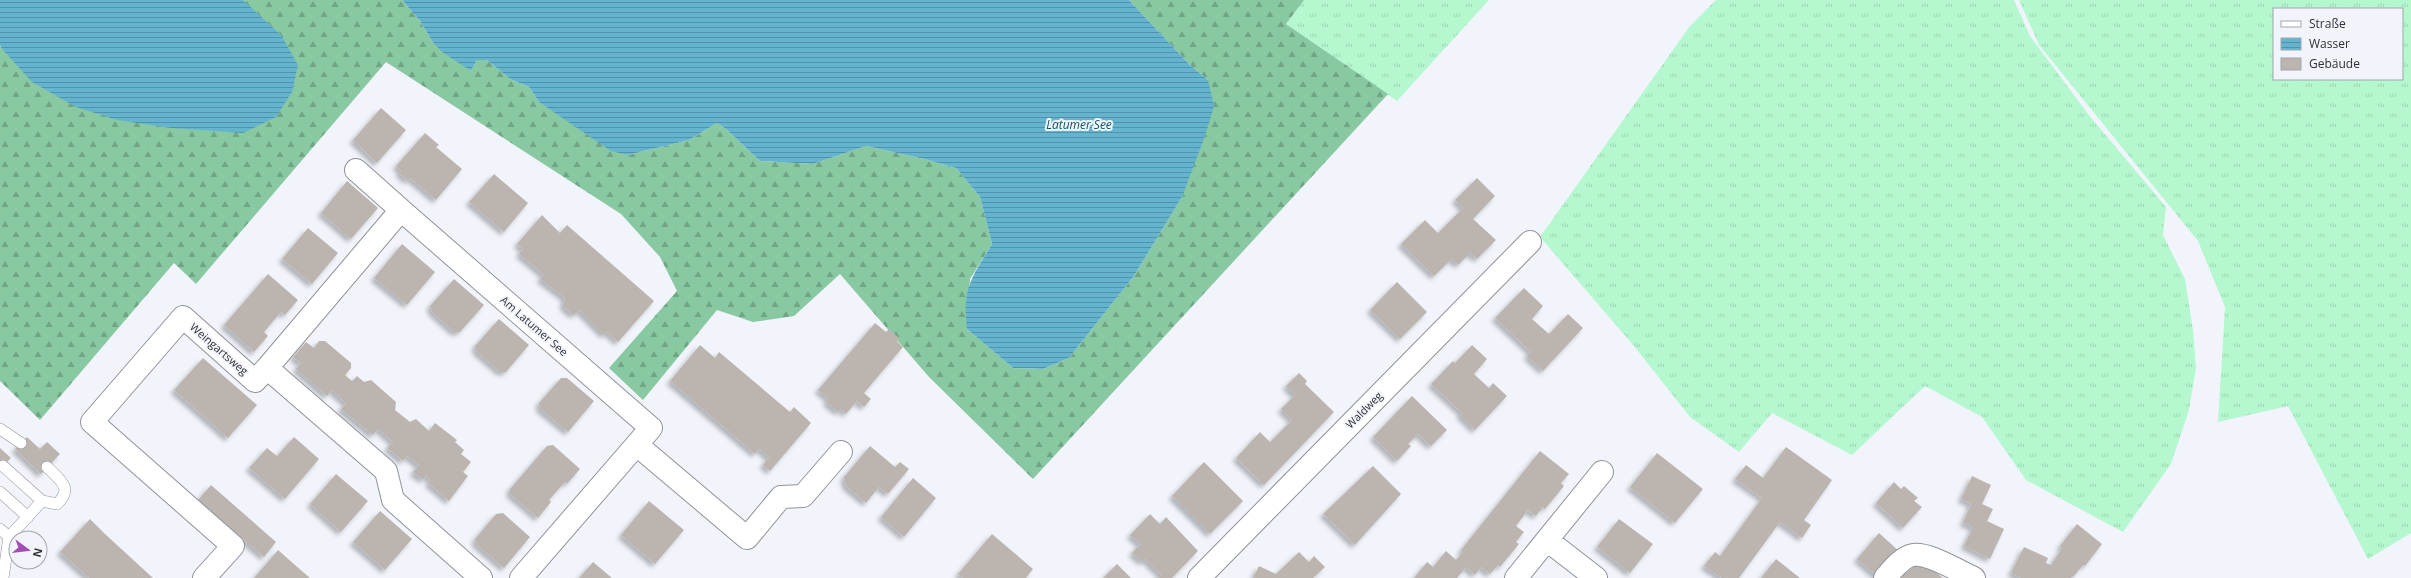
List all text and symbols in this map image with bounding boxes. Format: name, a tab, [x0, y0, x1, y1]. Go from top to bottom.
legend	[2273, 8, 2403, 80]
text: Straße	[2309, 15, 2346, 32]
text: Wasser	[2309, 35, 2350, 52]
text: Gebäude	[2309, 55, 2360, 72]
water label: Latumer See	[1046, 116, 1112, 133]
street label: Am Latumer See	[497, 292, 571, 359]
street label: Weingartsweg	[187, 319, 252, 378]
street label: Waldweg	[1342, 388, 1385, 431]
north arrow	[8, 530, 48, 570]
text: N	[30, 546, 47, 559]

